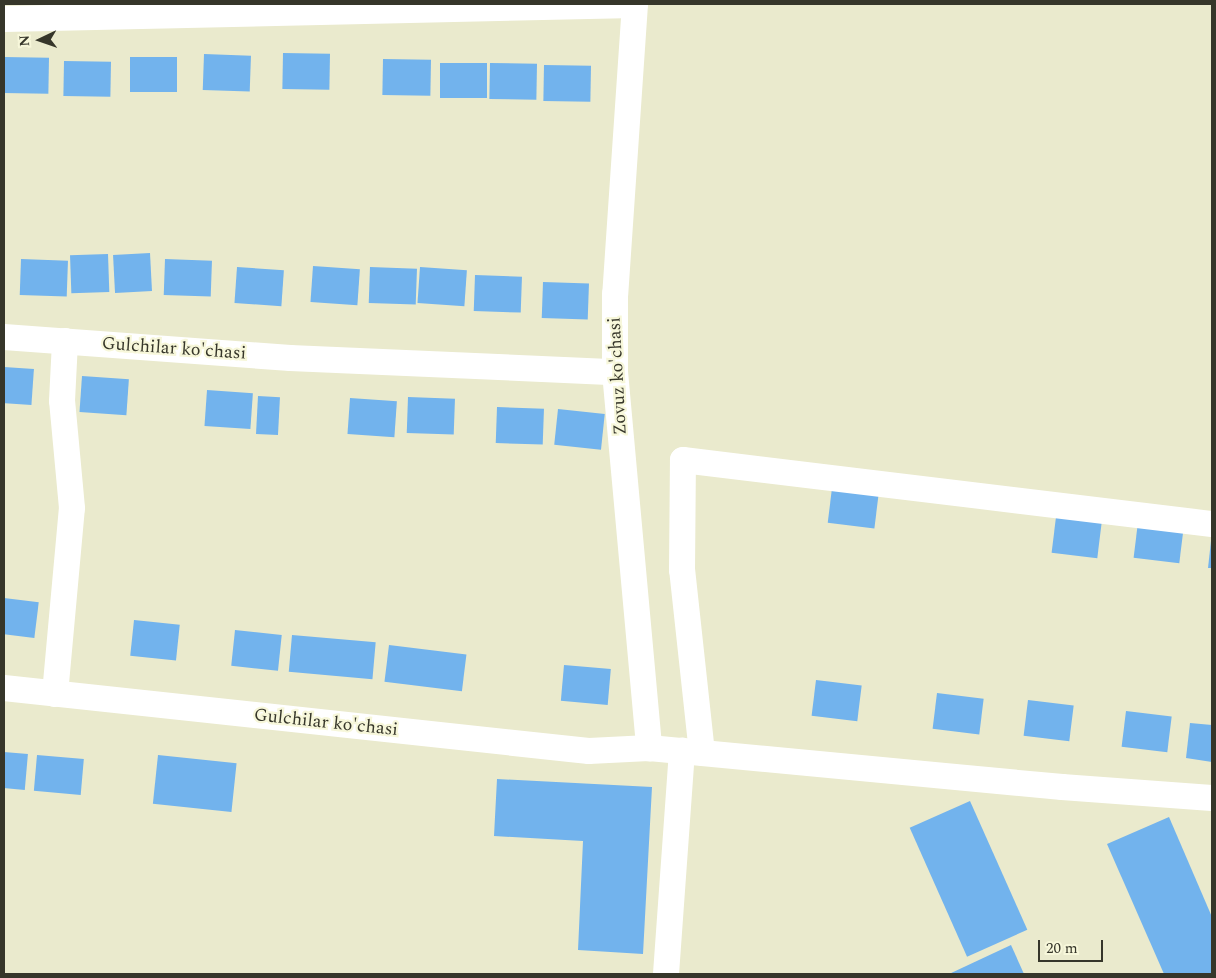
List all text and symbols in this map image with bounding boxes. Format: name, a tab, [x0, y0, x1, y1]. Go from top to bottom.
north arrow	[15, 15, 65, 65]
text: N	[14, 35, 35, 47]
street label: Zovuz ko'chasi	[604, 317, 632, 435]
street label: Gulchilar ko'chasi	[101, 333, 247, 365]
street label: Gulchilar ko'chasi	[253, 705, 399, 741]
scale bar	[1041, 930, 1106, 962]
text: 20 m	[1046, 937, 1078, 960]

